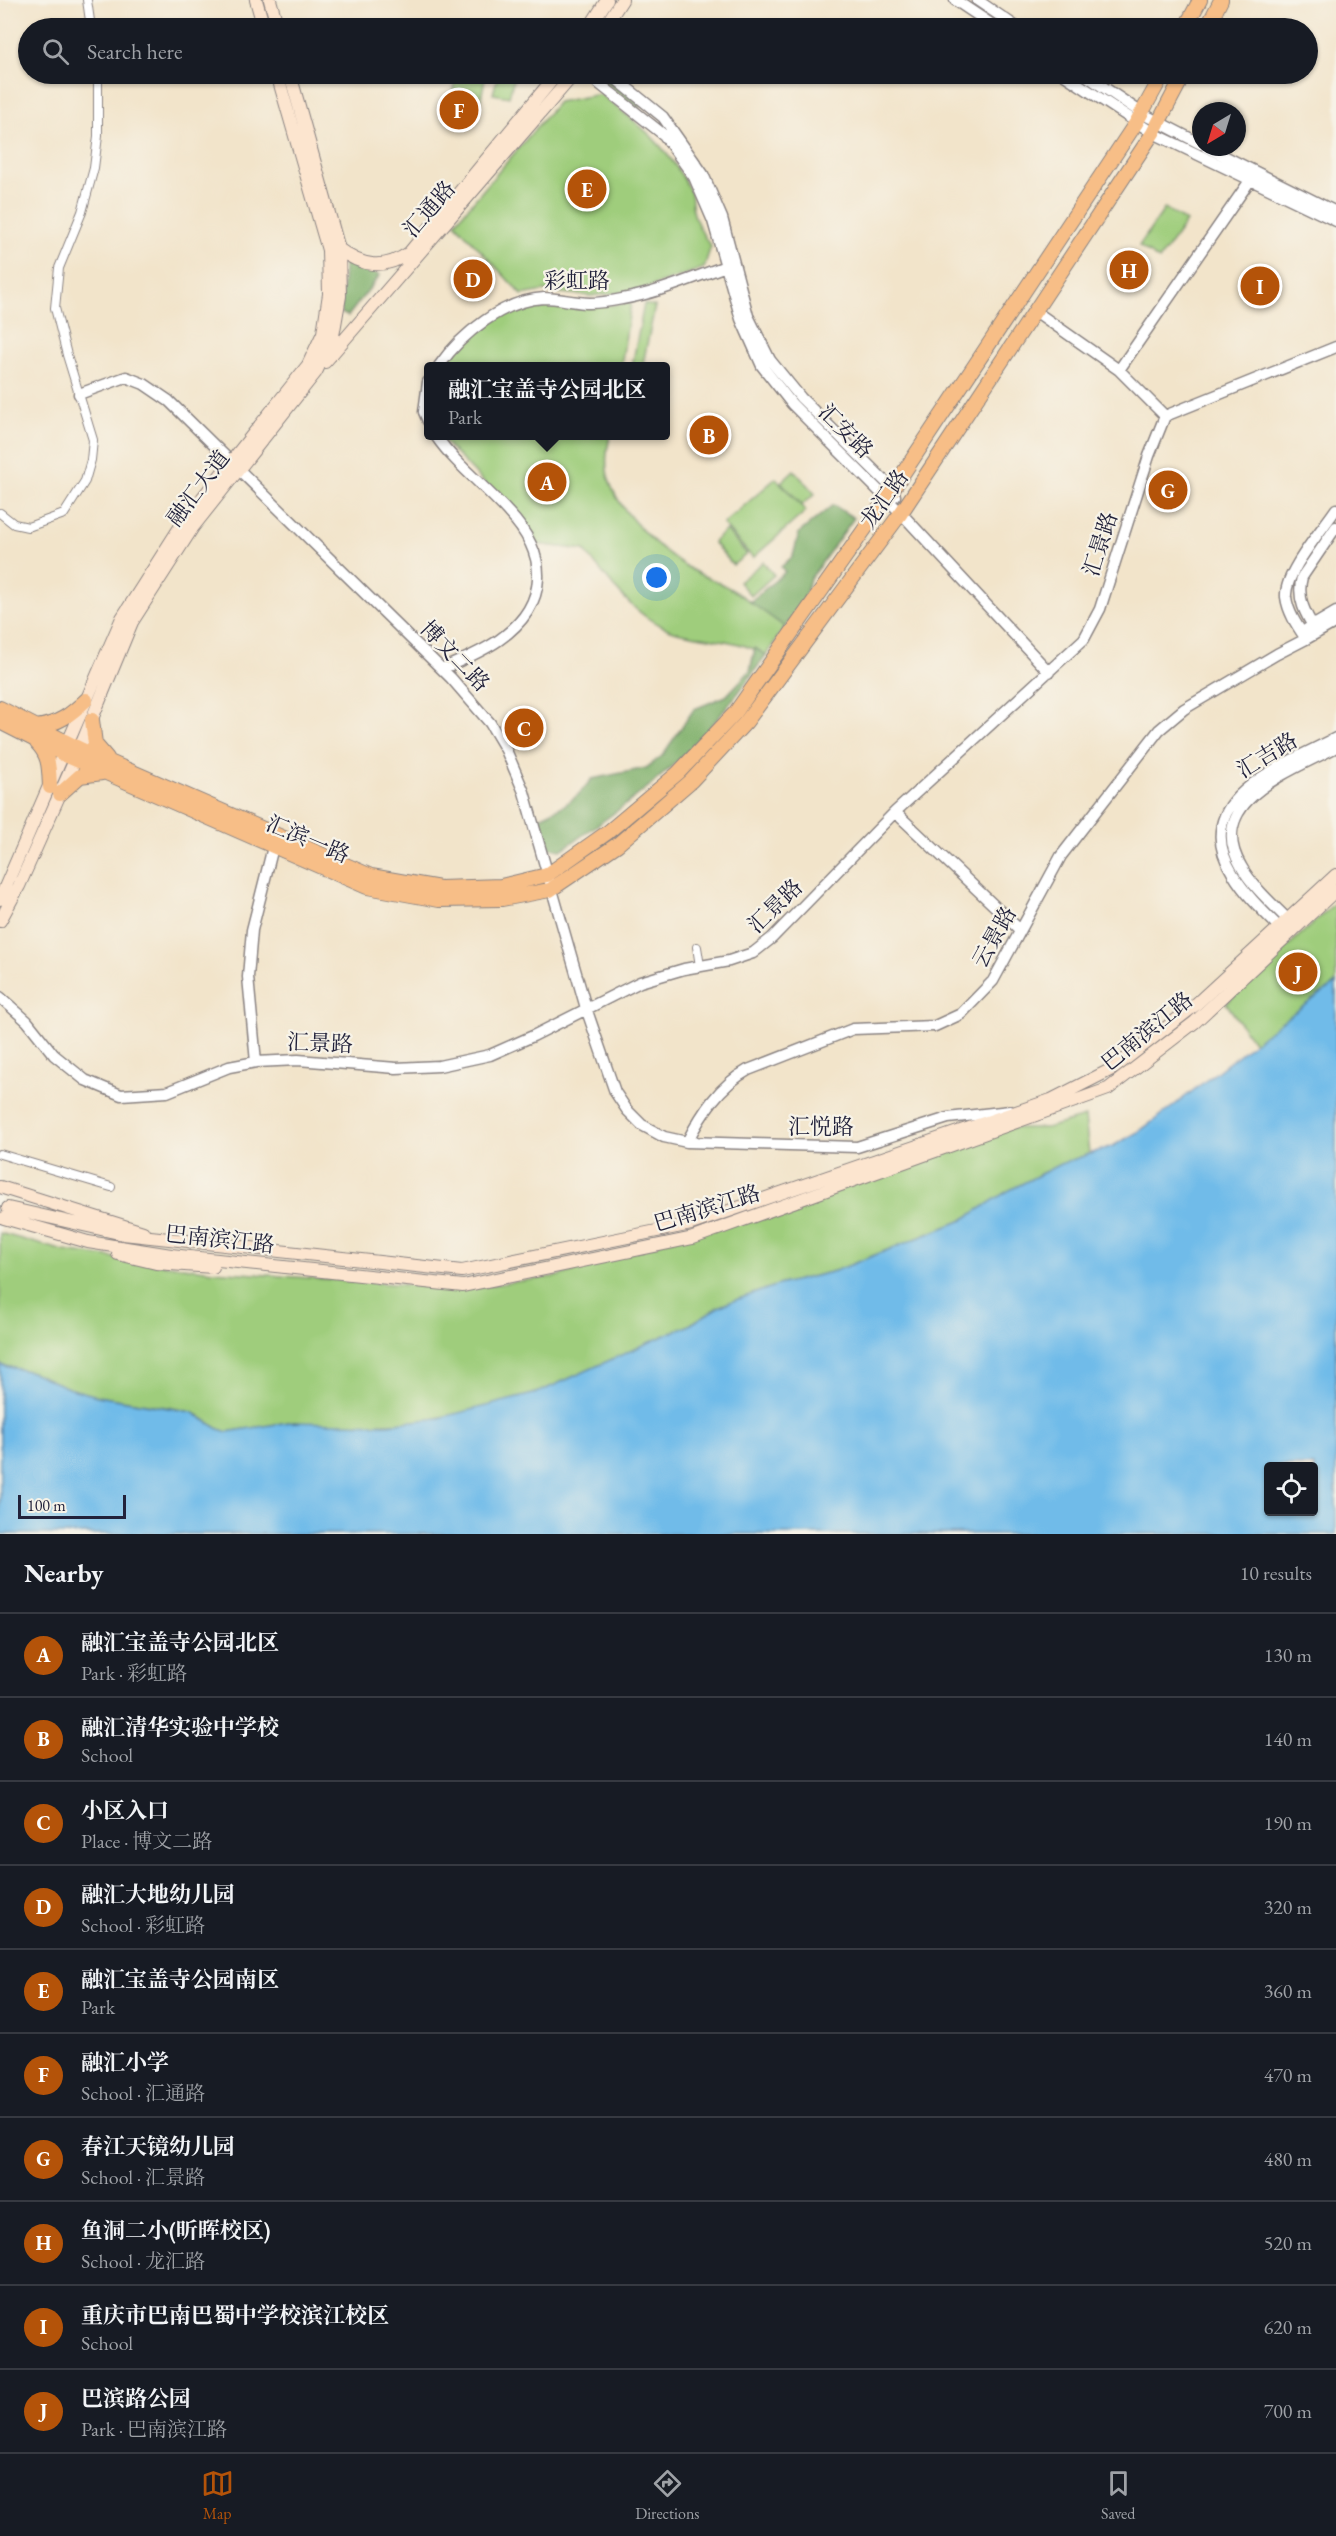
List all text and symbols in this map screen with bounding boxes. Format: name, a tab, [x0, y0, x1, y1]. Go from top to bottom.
search box	[18, 18, 1318, 84]
icon: search	[39, 35, 72, 68]
text: Search here	[87, 37, 182, 66]
pin: F	[440, 88, 478, 132]
north arrow	[1192, 102, 1246, 156]
pin: E	[568, 166, 606, 212]
street label: 汇通路	[396, 175, 462, 243]
pin: H	[1110, 248, 1148, 292]
pin: D	[454, 256, 492, 302]
pin: I	[1240, 264, 1280, 308]
street label: 彩虹路	[544, 266, 610, 295]
popup	[424, 362, 670, 440]
text: 融汇宝盖寺公园北区	[448, 375, 646, 404]
street label: 汇安路	[812, 397, 880, 465]
text: Park	[448, 404, 482, 430]
pin: B	[690, 412, 728, 458]
street label: 融汇大道	[160, 444, 236, 532]
pin: A	[528, 460, 566, 504]
street label: 龙汇路	[853, 464, 915, 534]
pin: G	[1148, 468, 1188, 512]
street label: 汇景路	[1076, 508, 1124, 580]
your location	[642, 563, 671, 592]
street label: 博文二路	[414, 614, 496, 698]
pin: C	[504, 706, 544, 750]
street label: 汇吉路	[1231, 726, 1303, 784]
street label: 汇滨一路	[262, 808, 354, 870]
street label: 汇景路	[741, 873, 809, 939]
street label: 云景路	[965, 901, 1023, 973]
pin: J	[1278, 950, 1318, 994]
street label: 巴南滨江路	[1095, 985, 1199, 1077]
street label: 汇景路	[287, 1027, 353, 1059]
street label: 汇悦路	[788, 1112, 854, 1141]
street label: 巴南滨江路	[650, 1178, 764, 1238]
street label: 巴南滨江路	[164, 1219, 276, 1259]
map controls	[1264, 1462, 1318, 1516]
button: locate	[1264, 1462, 1318, 1516]
scale bar	[18, 1492, 126, 1520]
text: 100 m	[27, 1495, 66, 1516]
text: Nearby	[24, 1556, 104, 1590]
text: 10 results	[1240, 1560, 1312, 1586]
text: 融汇宝盖寺公园北区	[81, 1628, 279, 1657]
text: A	[36, 1642, 51, 1668]
text: 130 m	[1264, 1642, 1312, 1668]
text: Park · 彩虹路	[81, 1660, 187, 1686]
text: 融汇清华实验中学校	[81, 1713, 279, 1742]
text: B	[37, 1726, 50, 1752]
text: 140 m	[1264, 1726, 1312, 1752]
text: School	[81, 1742, 133, 1768]
text: 小区入口	[81, 1796, 169, 1825]
text: C	[36, 1810, 51, 1836]
text: 190 m	[1264, 1810, 1312, 1836]
text: Place · 博文二路	[81, 1828, 212, 1854]
text: 融汇大地幼儿园	[81, 1880, 235, 1909]
text: D	[36, 1894, 51, 1920]
text: 320 m	[1264, 1894, 1312, 1920]
text: School · 彩虹路	[81, 1912, 205, 1938]
text: 融汇宝盖寺公园南区	[81, 1965, 279, 1994]
text: E	[38, 1978, 49, 2004]
text: 360 m	[1264, 1978, 1312, 2004]
text: Park	[81, 1994, 115, 2020]
text: 融汇小学	[81, 2048, 169, 2077]
text: F	[38, 2062, 49, 2088]
text: 470 m	[1264, 2062, 1312, 2088]
text: School · 汇通路	[81, 2080, 205, 2106]
text: 春江天镜幼儿园	[81, 2132, 235, 2161]
text: G	[36, 2146, 51, 2172]
text: 480 m	[1264, 2146, 1312, 2172]
text: School · 汇景路	[81, 2164, 205, 2190]
text: 鱼洞二小(昕晖校区)	[81, 2216, 270, 2245]
text: H	[35, 2230, 52, 2256]
text: 520 m	[1264, 2230, 1312, 2256]
text: School · 龙汇路	[81, 2248, 205, 2274]
text: 重庆市巴南巴蜀中学校滨江校区	[81, 2301, 389, 2330]
text: I	[40, 2314, 47, 2340]
text: 620 m	[1264, 2314, 1312, 2340]
text: School	[81, 2330, 133, 2356]
text: 巴滨路公园	[81, 2384, 191, 2413]
text: J	[40, 2398, 47, 2424]
text: 700 m	[1264, 2398, 1312, 2424]
text: Park · 巴南滨江路	[81, 2416, 227, 2442]
tab: Map	[201, 2467, 234, 2524]
tab: Directions	[635, 2467, 700, 2524]
tab: Saved	[1101, 2467, 1135, 2524]

